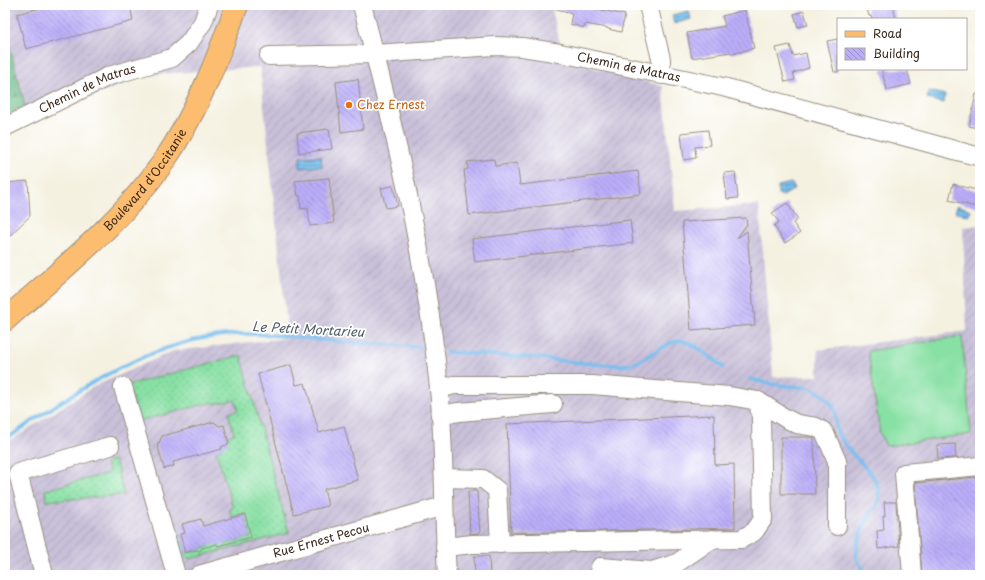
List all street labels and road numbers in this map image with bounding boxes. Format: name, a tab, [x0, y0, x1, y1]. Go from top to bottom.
street label: Chemin de Matras	[576, 47, 683, 86]
street label: Chemin de Matras	[35, 59, 138, 117]
street label: Boulevard d'Occitanie	[99, 124, 190, 235]
street label: Rue Ernest Pecou	[271, 518, 371, 562]

